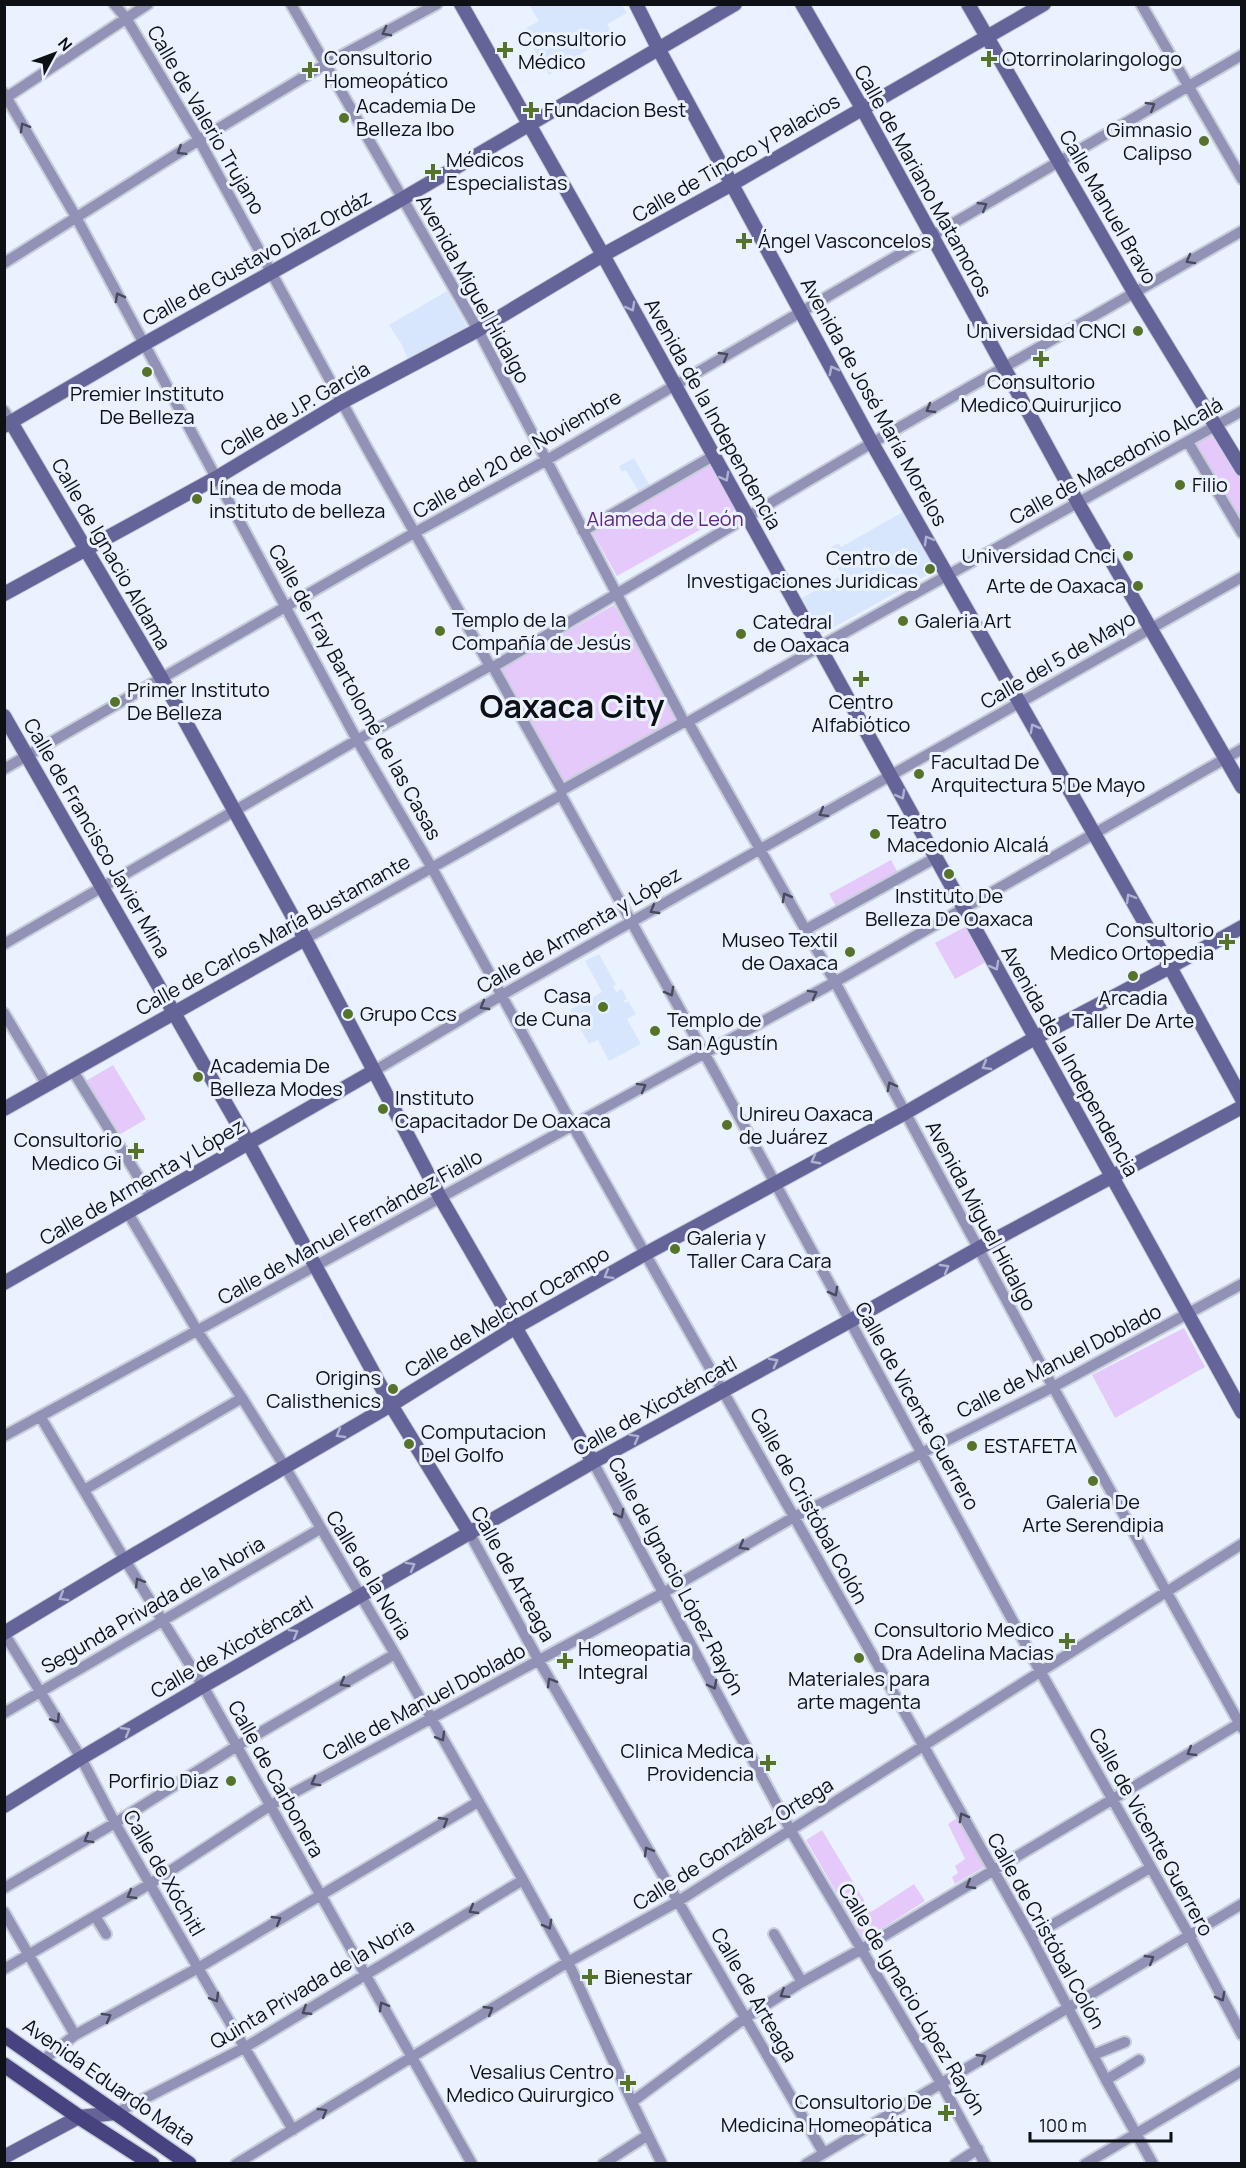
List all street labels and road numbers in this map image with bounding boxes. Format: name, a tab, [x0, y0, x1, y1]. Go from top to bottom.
street label: Calle de Valerio Trujano	[141, 20, 272, 219]
street label: Calle de Mariano Matamoros	[848, 60, 999, 302]
street label: Calle de Tinoco y Palacios	[627, 87, 845, 228]
street label: Calle Manuel Bravo	[1053, 125, 1164, 289]
street label: Calle de Gustavo Díaz Ordáz	[138, 183, 376, 332]
street label: Avenida Miguel Hidalgo	[410, 190, 537, 388]
street label: Avenida de José María Morelos	[795, 273, 954, 531]
street label: Avenida de la Independencia	[639, 293, 788, 534]
street label: Calle de J.P. García	[215, 355, 374, 462]
street label: Calle del 20 de Noviembre	[408, 383, 626, 524]
street label: Calle de Macedonio Alcalá	[1004, 391, 1227, 530]
street label: Calle de Ignacio Aldama	[45, 453, 177, 655]
street label: Calle de Fray Bartolomé de las Casas	[263, 539, 448, 845]
street label: Calle del 5 de Mayo	[975, 604, 1140, 715]
street label: Calle de Francisco Javier Mina	[18, 713, 177, 963]
street label: Calle de Carlos María Bustamante	[131, 848, 415, 1021]
street label: Calle de Armenta y López	[472, 860, 686, 999]
street label: Avenida de la Independencia	[996, 940, 1145, 1181]
street label: Calle de Armenta y López	[35, 1112, 249, 1251]
street label: Avenida Miguel Hidalgo	[920, 1116, 1043, 1316]
street label: Calle de Manuel Fernández Fiallo	[213, 1142, 487, 1311]
street label: Calle de Melchor Ocampo	[399, 1240, 614, 1383]
street label: Calle de Vicente Guerrero	[849, 1297, 986, 1515]
street label: Calle de Manuel Doblado	[952, 1297, 1166, 1424]
street label: Calle de Xicoténcatl	[568, 1349, 742, 1462]
street label: Calle de Cristóbal Colón	[744, 1403, 875, 1609]
street label: Calle de Ignacio López Rayón	[602, 1452, 751, 1699]
street label: Calle de Arteaga	[465, 1501, 562, 1646]
street label: Calle de la Noria	[320, 1505, 419, 1644]
street label: Segunda Privada de la Noria	[36, 1529, 269, 1680]
street label: Calle de Xicoténcatl	[146, 1589, 318, 1704]
street label: Calle de Manuel Doblado	[317, 1636, 530, 1767]
street label: Calle de Carbonera	[222, 1695, 331, 1862]
street label: Calle de Vicente Guerrero	[1083, 1723, 1220, 1941]
street label: Calle de González Ortega	[627, 1771, 838, 1916]
street label: Calle de Xóchitl	[117, 1805, 212, 1941]
street label: Calle de Cristóbal Colón	[981, 1828, 1112, 2034]
street label: Calle de Ignacio López Rayón	[832, 1878, 992, 2120]
street label: Quinta Privada de la Noria	[205, 1912, 419, 2055]
street label: Calle de Arteaga	[705, 1923, 804, 2067]
street label: Avenida Eduardo Mata	[18, 2012, 201, 2151]

